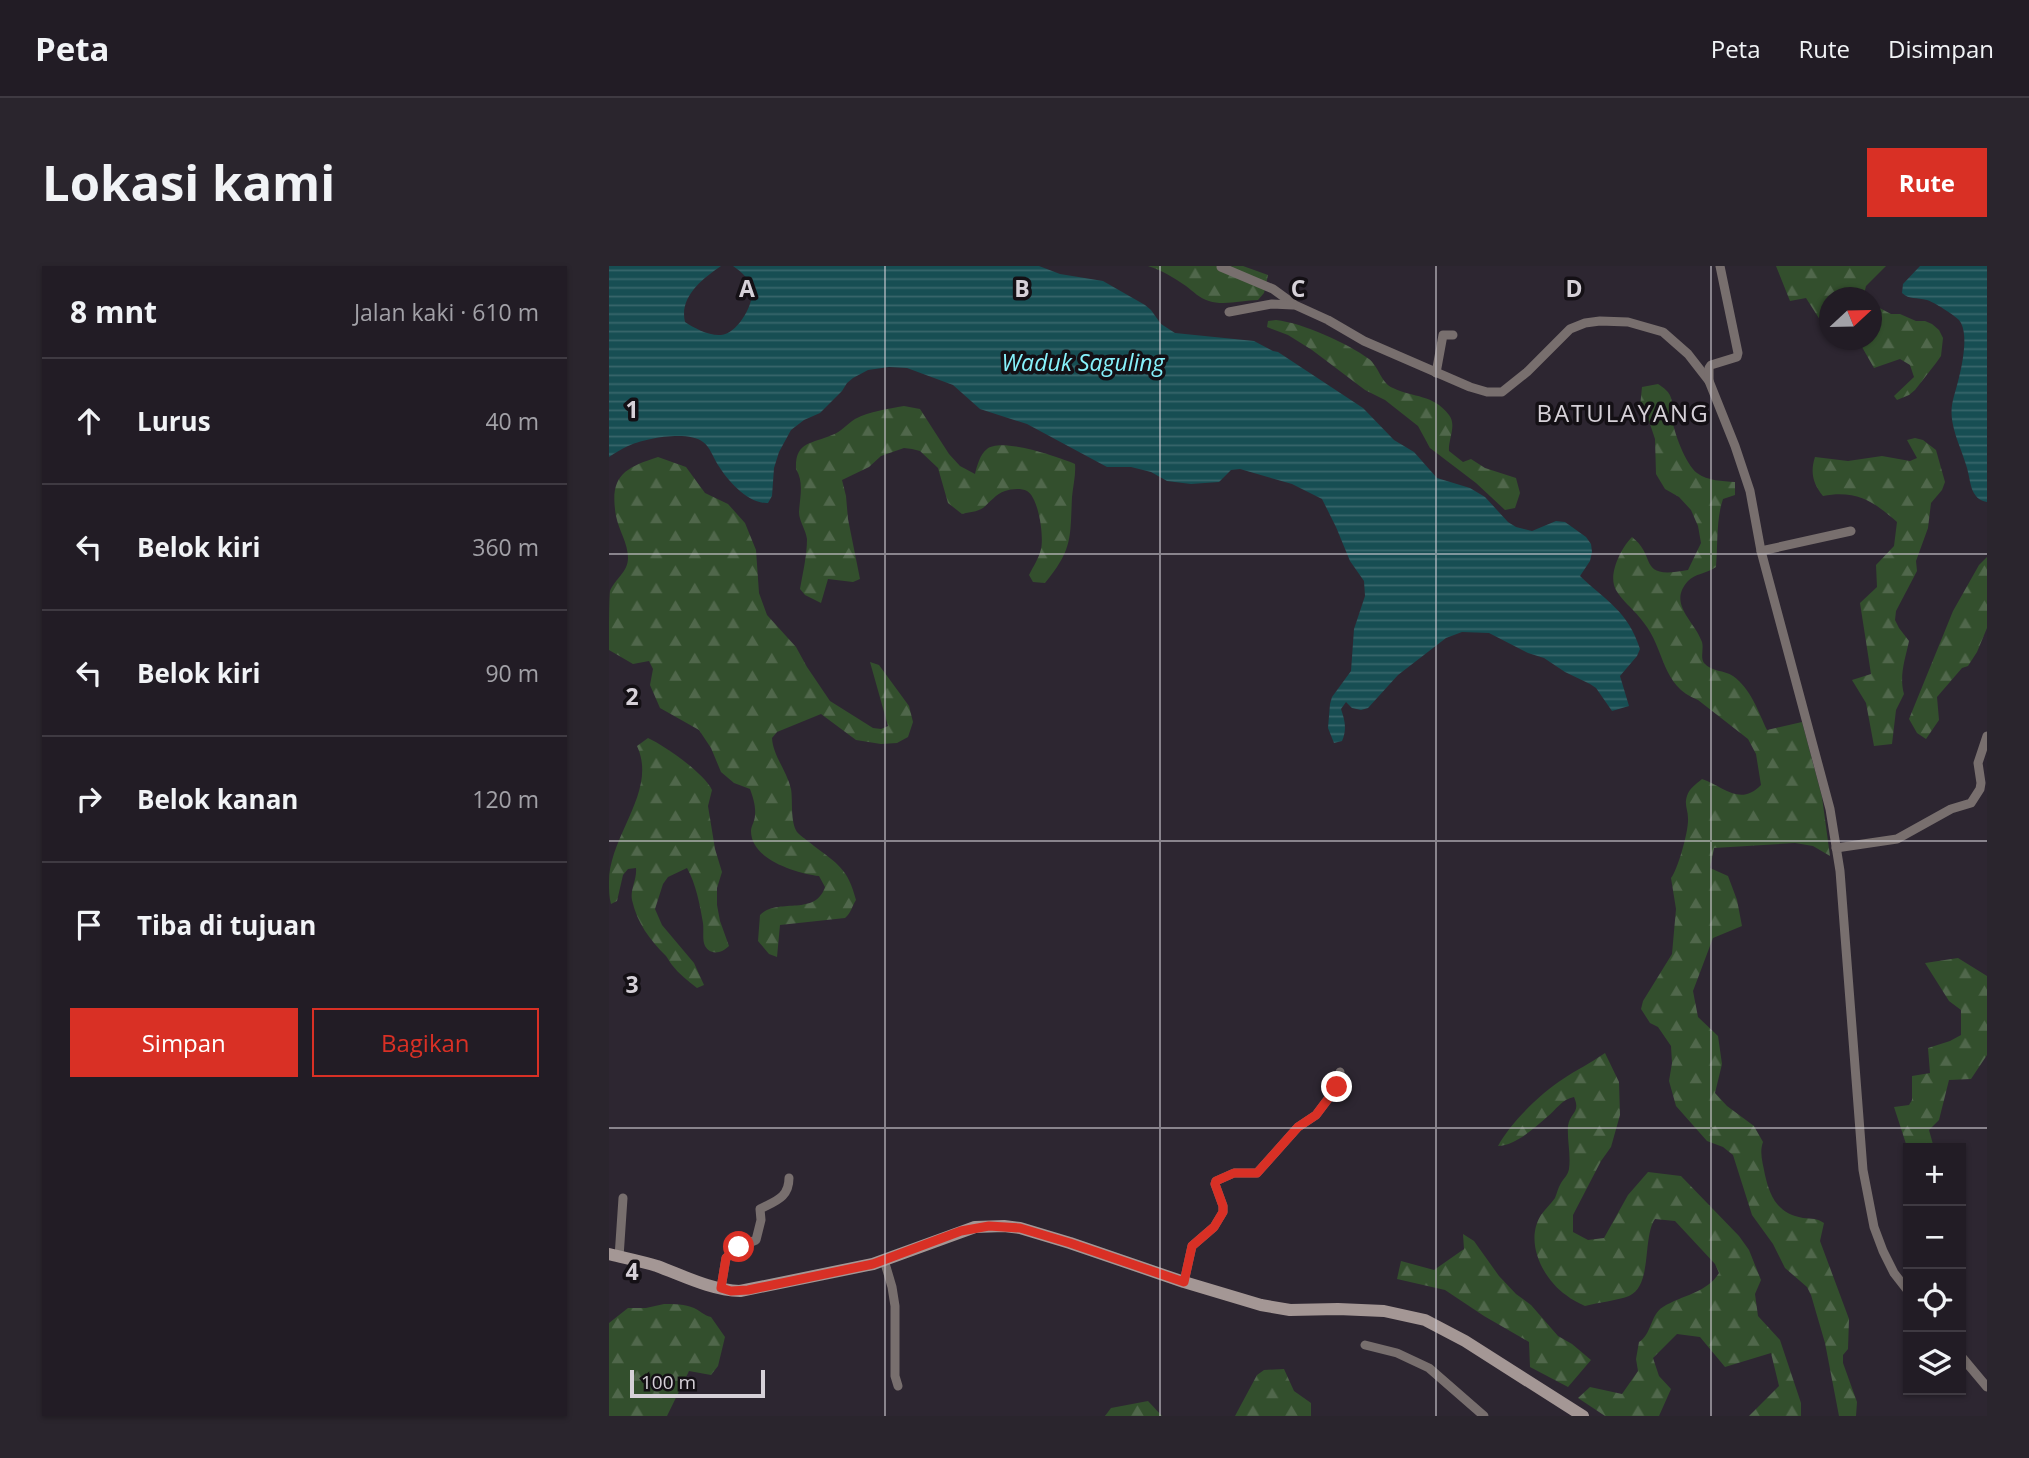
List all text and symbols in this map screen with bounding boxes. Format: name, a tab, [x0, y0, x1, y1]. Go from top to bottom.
text: Peta	[35, 26, 109, 71]
text: Peta	[1711, 32, 1761, 65]
text: Rute	[1799, 32, 1850, 65]
text: Disimpan	[1888, 32, 1994, 65]
button: Rute	[1867, 148, 1987, 217]
text: Lokasi kami	[42, 149, 335, 215]
text: A	[739, 272, 755, 304]
text: B	[1014, 272, 1030, 304]
text: C	[1291, 272, 1305, 304]
text: D	[1565, 272, 1583, 304]
north arrow	[1819, 287, 1882, 350]
text: 8 mnt	[70, 291, 157, 332]
text: Jalan kaki · 610 m	[354, 296, 539, 328]
water label: Waduk Saguling	[1002, 346, 1166, 378]
text: 1	[625, 393, 639, 425]
district label: BATULAYANG	[1536, 396, 1710, 429]
icon: ahead	[70, 402, 108, 440]
text: Lurus	[137, 403, 211, 439]
text: 40 m	[485, 405, 539, 437]
icon: left	[70, 528, 108, 566]
text: Belok kiri	[137, 529, 261, 565]
text: 360 m	[472, 531, 539, 563]
icon: left	[70, 654, 108, 692]
text: Belok kiri	[137, 655, 261, 691]
text: 90 m	[485, 657, 539, 689]
text: 2	[625, 680, 639, 712]
icon: right	[70, 780, 108, 818]
text: Belok kanan	[137, 781, 298, 817]
text: 120 m	[472, 783, 539, 815]
icon: arrive	[70, 906, 108, 944]
text: Tiba di tujuan	[137, 907, 316, 943]
text: 3	[625, 968, 639, 1000]
button: Simpan	[70, 1008, 298, 1077]
button: Bagikan	[312, 1008, 539, 1077]
route end	[1321, 1071, 1352, 1102]
map controls	[1903, 1143, 1966, 1395]
button: +	[1903, 1143, 1966, 1206]
button: −	[1903, 1206, 1966, 1269]
route start	[723, 1231, 754, 1262]
text: 4	[625, 1255, 639, 1287]
button: locate	[1903, 1269, 1966, 1332]
button: layers	[1903, 1332, 1966, 1395]
scale bar	[630, 1367, 765, 1399]
text: 100 m	[641, 1369, 696, 1395]

